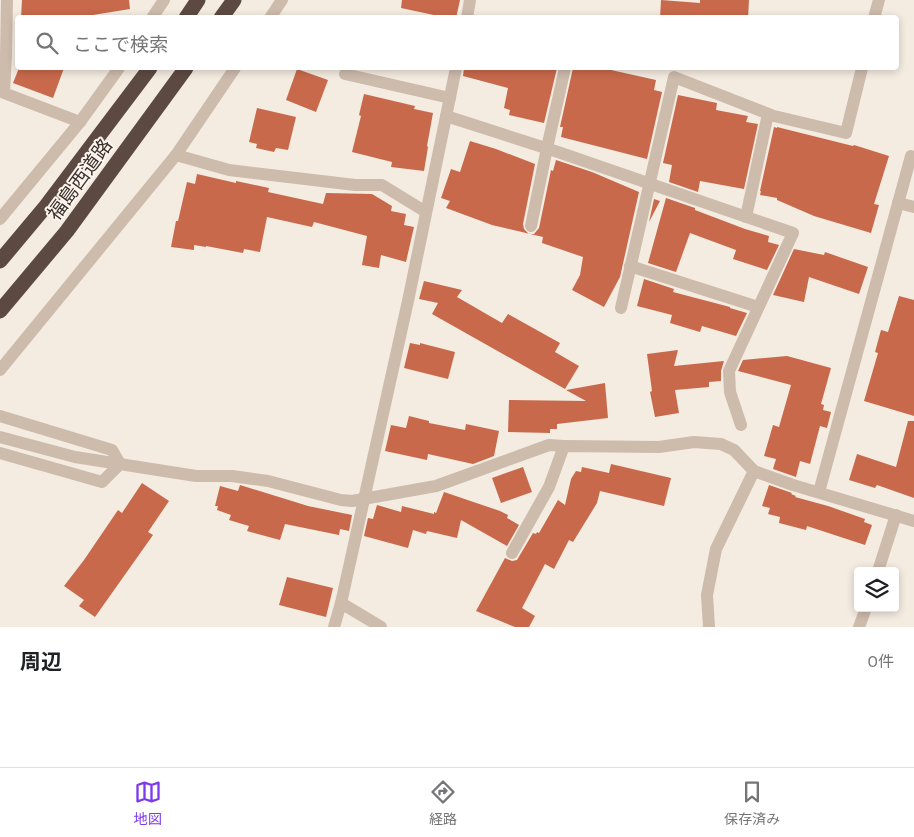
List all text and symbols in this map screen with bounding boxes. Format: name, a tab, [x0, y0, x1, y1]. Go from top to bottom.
search box	[15, 15, 899, 70]
icon: search	[33, 29, 61, 57]
text: ここで検索	[73, 32, 168, 55]
street label: 福島西道路	[42, 134, 116, 224]
map controls	[854, 567, 899, 612]
button: layers	[854, 567, 899, 612]
text: 周辺	[20, 648, 62, 673]
text: 0件	[868, 651, 894, 670]
tab: 地図	[134, 778, 162, 828]
tab: 経路	[429, 778, 457, 828]
tab: 保存済み	[724, 778, 780, 828]

